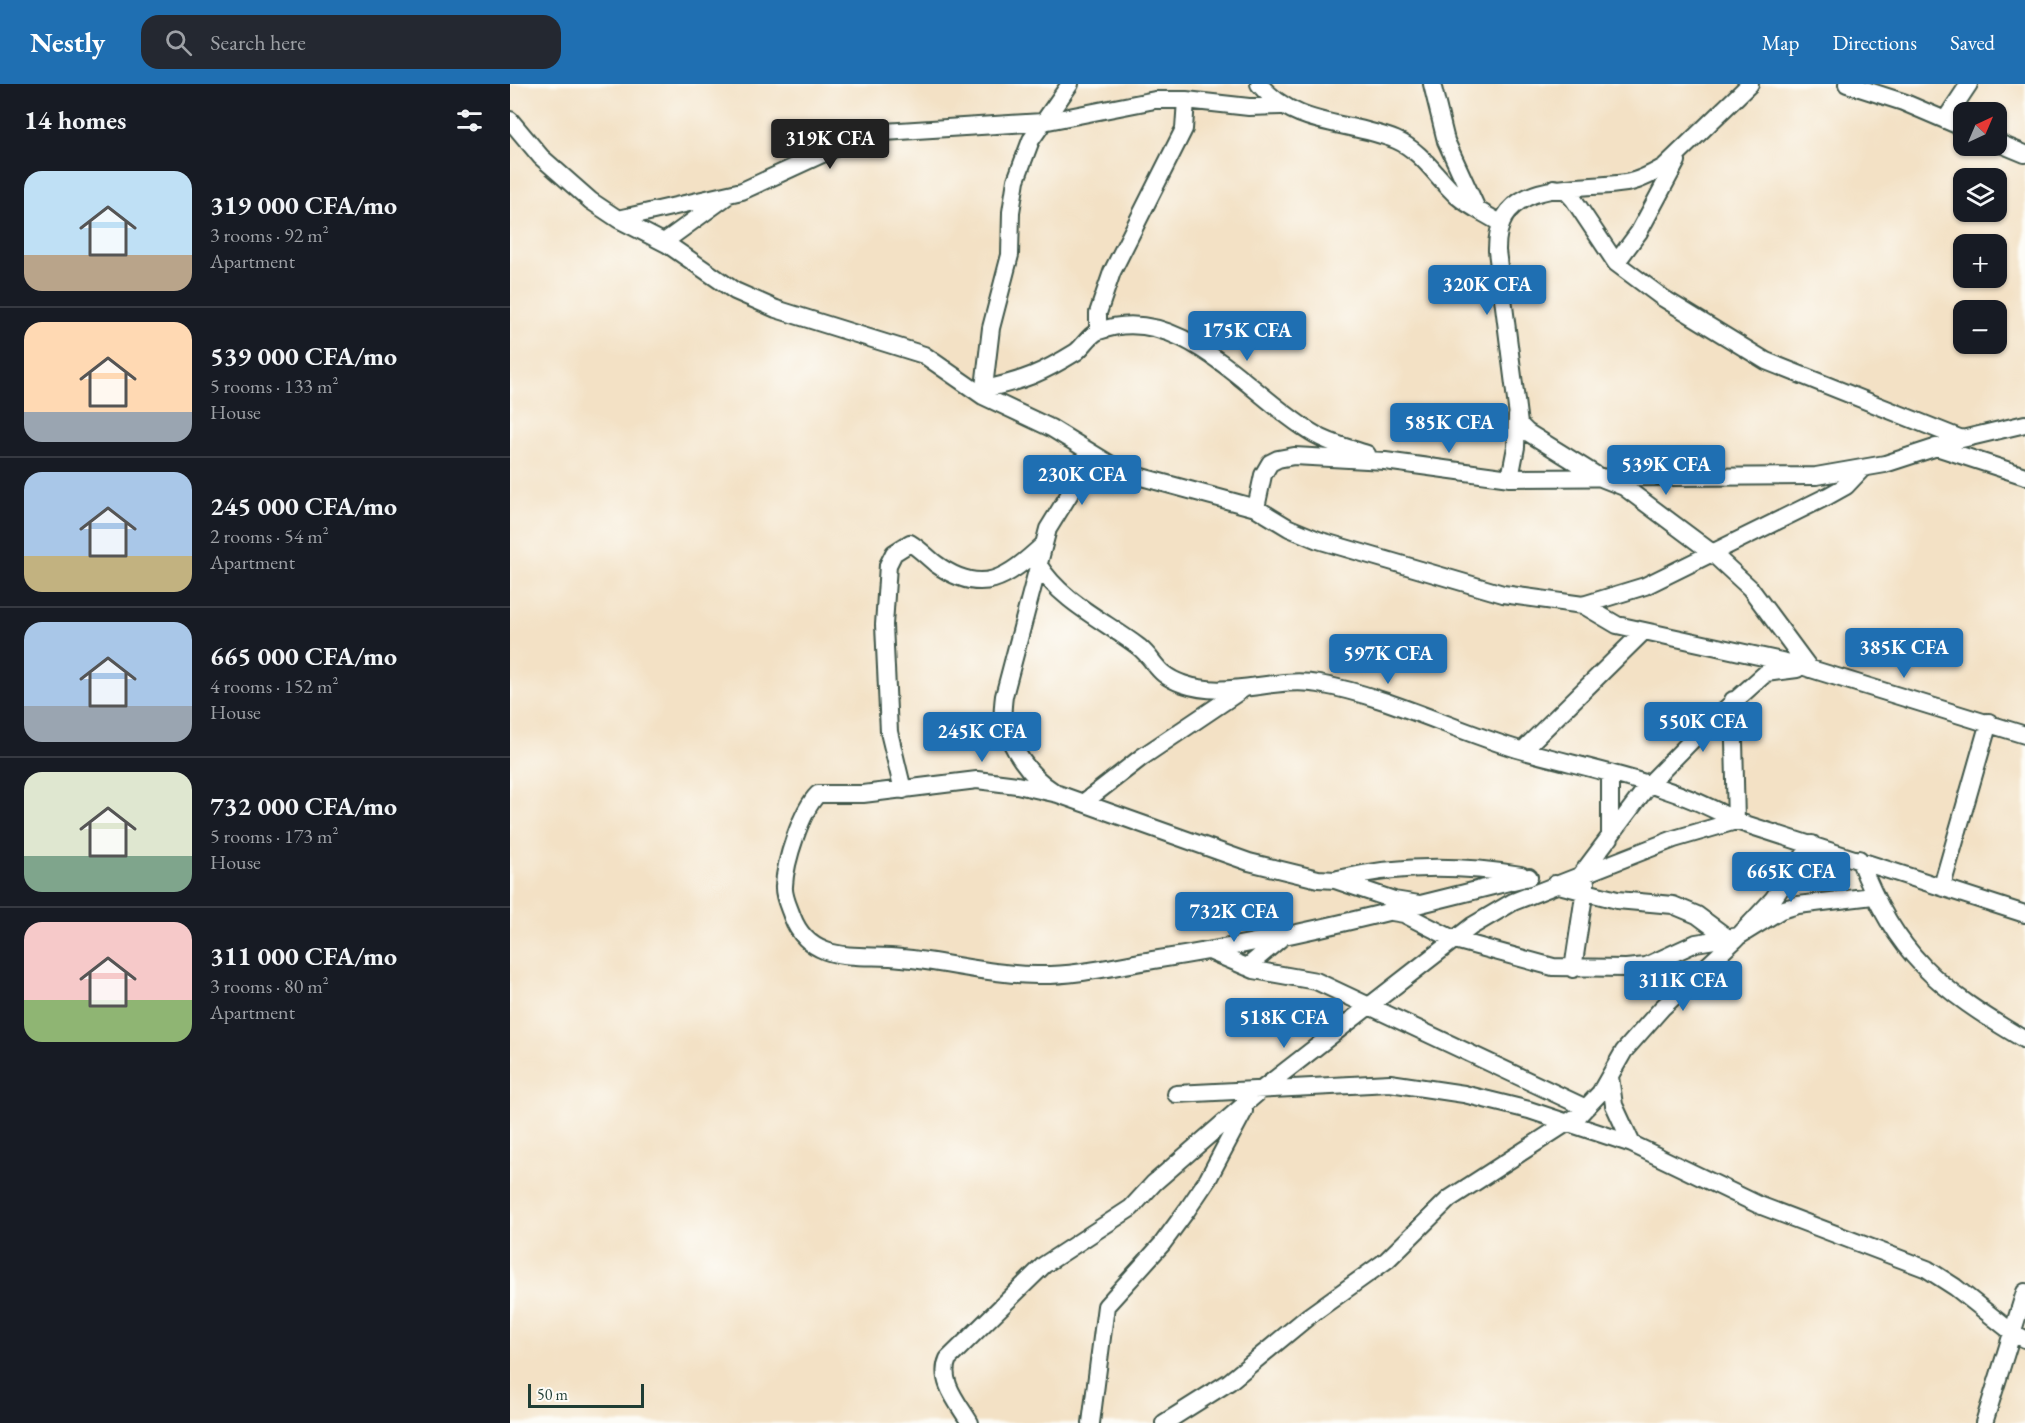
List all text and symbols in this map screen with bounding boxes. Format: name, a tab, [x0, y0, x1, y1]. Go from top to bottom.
search box	[141, 15, 561, 69]
text: Nestly	[30, 24, 105, 60]
icon: search	[162, 26, 195, 59]
text: Search here	[210, 28, 306, 57]
text: Map	[1762, 29, 1799, 56]
text: Directions	[1832, 29, 1917, 56]
text: Saved	[1950, 29, 1995, 56]
north arrow	[1953, 102, 2007, 156]
map controls	[1953, 102, 2007, 354]
text: 14 homes	[24, 103, 126, 137]
icon: filters	[453, 104, 486, 137]
pin: 319K CFA	[768, 119, 892, 170]
text: 319K CFA	[785, 125, 875, 151]
button: layers	[1953, 168, 2007, 222]
text: 319 000 CFA/mo	[210, 188, 397, 222]
icon: home	[72, 195, 144, 267]
text: 3 rooms · 92 m²	[210, 222, 329, 248]
button: +	[1953, 234, 2007, 288]
text: Apartment	[210, 248, 295, 274]
pin: 320K CFA	[1425, 265, 1549, 316]
text: 320K CFA	[1442, 271, 1532, 297]
button: −	[1953, 300, 2007, 354]
pin: 175K CFA	[1185, 311, 1309, 362]
text: 175K CFA	[1202, 317, 1292, 343]
text: 539 000 CFA/mo	[210, 339, 397, 373]
icon: home	[72, 346, 144, 418]
text: 5 rooms · 133 m²	[210, 373, 338, 399]
text: House	[210, 399, 261, 425]
pin: 585K CFA	[1387, 403, 1511, 454]
text: 585K CFA	[1404, 409, 1494, 435]
pin: 539K CFA	[1604, 445, 1728, 496]
text: 539K CFA	[1621, 451, 1711, 477]
pin: 230K CFA	[1020, 455, 1144, 506]
text: 230K CFA	[1037, 461, 1127, 487]
text: 245 000 CFA/mo	[210, 489, 397, 523]
icon: home	[72, 496, 144, 568]
text: 2 rooms · 54 m²	[210, 523, 329, 549]
text: Apartment	[210, 549, 295, 575]
pin: 385K CFA	[1842, 628, 1966, 679]
pin: 597K CFA	[1326, 634, 1450, 685]
text: 385K CFA	[1859, 634, 1949, 660]
text: 665 000 CFA/mo	[210, 639, 397, 673]
text: 597K CFA	[1343, 640, 1433, 666]
icon: home	[72, 646, 144, 718]
text: 4 rooms · 152 m²	[210, 673, 338, 699]
text: House	[210, 699, 261, 725]
pin: 550K CFA	[1641, 702, 1765, 753]
text: 550K CFA	[1658, 708, 1748, 734]
pin: 245K CFA	[920, 712, 1044, 763]
text: 245K CFA	[937, 718, 1027, 744]
text: 732 000 CFA/mo	[210, 789, 397, 823]
icon: home	[72, 796, 144, 868]
text: 5 rooms · 173 m²	[210, 823, 338, 849]
text: House	[210, 849, 261, 875]
pin: 665K CFA	[1729, 852, 1853, 903]
text: 665K CFA	[1746, 858, 1836, 884]
pin: 732K CFA	[1172, 892, 1296, 943]
text: 732K CFA	[1189, 898, 1279, 924]
text: 311 000 CFA/mo	[210, 939, 397, 973]
icon: home	[72, 946, 144, 1018]
pin: 311K CFA	[1621, 961, 1745, 1012]
text: 311K CFA	[1638, 967, 1728, 993]
text: 3 rooms · 80 m²	[210, 973, 329, 999]
pin: 518K CFA	[1222, 998, 1346, 1049]
text: Apartment	[210, 999, 295, 1025]
text: 518K CFA	[1239, 1004, 1329, 1030]
scale bar	[528, 1381, 644, 1408]
text: 50 m	[537, 1384, 568, 1405]

